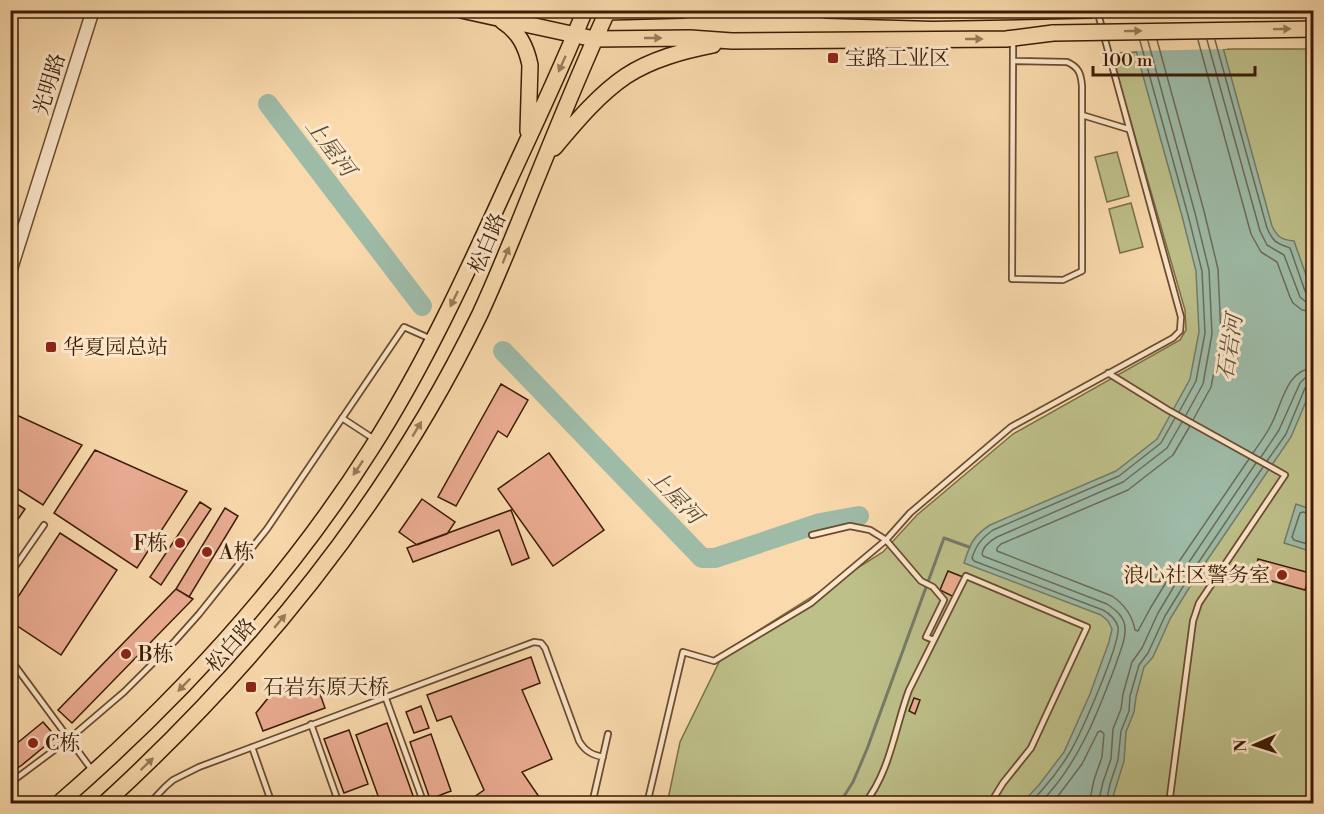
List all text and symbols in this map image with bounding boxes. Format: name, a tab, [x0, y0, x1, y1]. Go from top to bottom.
one-way arrow	[1273, 24, 1292, 34]
one-way arrow	[1123, 27, 1142, 36]
one-way arrow	[643, 33, 662, 43]
one-way arrow	[964, 34, 983, 44]
scale bar	[1093, 39, 1255, 77]
place label: 宝路工业区	[845, 46, 950, 72]
text: 100 m	[1102, 49, 1153, 72]
street label: 光明路	[28, 50, 72, 118]
marker: 宝路工业区	[826, 51, 840, 65]
one-way arrow	[557, 56, 567, 74]
water label: 上屋河	[299, 113, 363, 186]
street label: 松白路	[464, 209, 512, 277]
one-way arrow	[502, 246, 511, 264]
one-way arrow	[450, 290, 459, 307]
water label: 石岩河	[1212, 309, 1250, 382]
place label: 华夏园总站	[63, 335, 168, 361]
marker: 华夏园总站	[44, 340, 58, 354]
one-way arrow	[412, 421, 423, 437]
one-way arrow	[353, 460, 364, 476]
water label: 上屋河	[642, 464, 710, 533]
place label: F栋	[133, 531, 168, 557]
marker: F栋	[173, 536, 187, 550]
place label: A栋	[218, 540, 254, 566]
marker: A栋	[200, 545, 214, 559]
place label: 浪心社区警务室	[1123, 563, 1270, 589]
marker: 浪心社区警务室	[1275, 568, 1289, 582]
street label: 松白路	[201, 613, 262, 678]
one-way arrow	[273, 613, 286, 629]
place label: B栋	[137, 642, 174, 668]
marker: B栋	[119, 647, 133, 661]
place label: 石岩东原天桥	[263, 675, 389, 701]
one-way arrow	[177, 678, 191, 692]
marker: 石岩东原天桥	[244, 680, 258, 694]
north arrow	[1225, 715, 1285, 775]
place label: C栋	[45, 731, 80, 757]
marker: C栋	[26, 736, 40, 750]
text: N	[1231, 739, 1251, 753]
one-way arrow	[139, 757, 154, 771]

